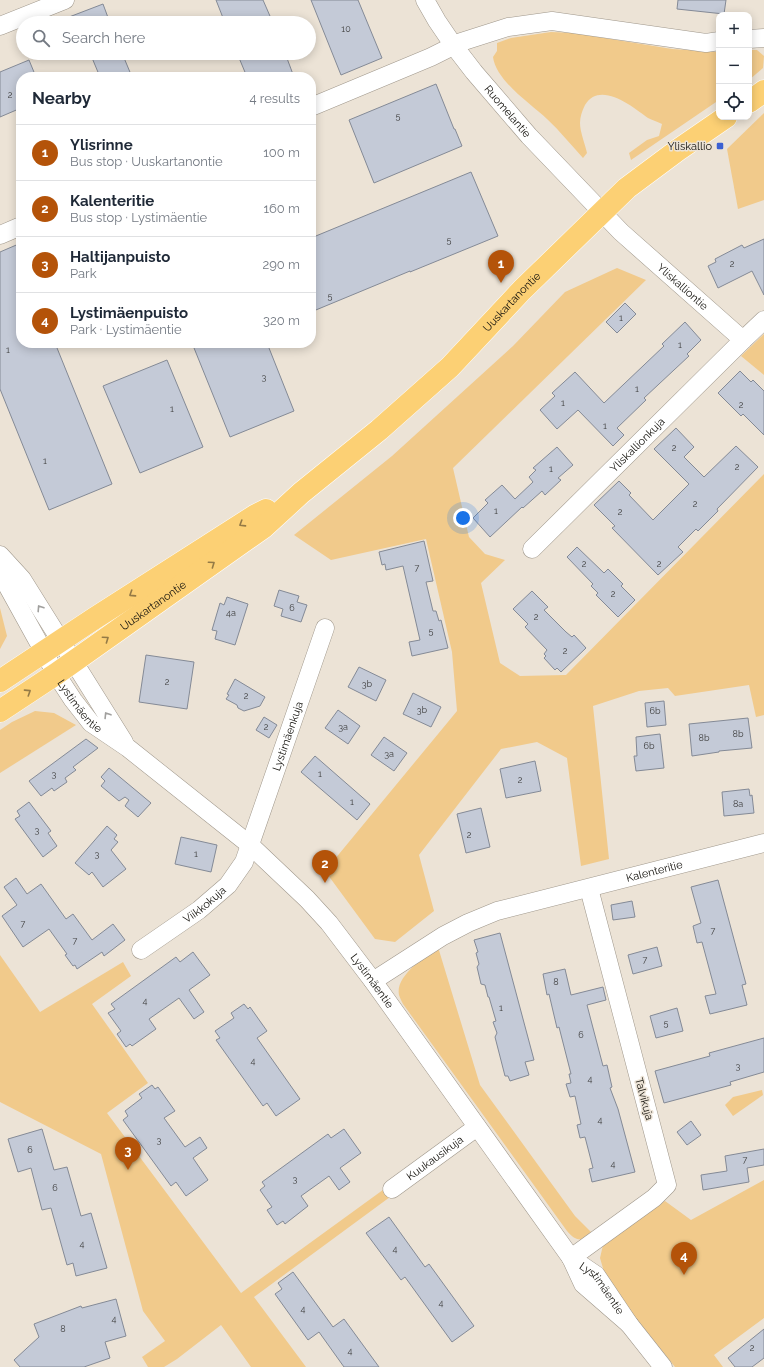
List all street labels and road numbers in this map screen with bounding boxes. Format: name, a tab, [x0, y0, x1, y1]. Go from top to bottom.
street label: Ruomelantie	[482, 82, 534, 140]
street label: Yliskalliontie	[655, 261, 711, 313]
street label: Uuskartanontie	[480, 269, 543, 334]
street label: Yliskallionkuja	[607, 415, 667, 475]
street label: Uuskartanontie	[118, 577, 189, 633]
street label: Lystimäentie	[55, 677, 105, 735]
street label: Lystimäenkuja	[270, 700, 306, 773]
street label: Kalenteritie	[625, 857, 684, 884]
street label: Viikkokuja	[180, 883, 228, 926]
street label: Lystimäentie	[348, 951, 397, 1011]
street label: Talvikuja	[632, 1076, 656, 1122]
street label: Kuukausikuja	[404, 1133, 466, 1183]
street label: Lystimäentie	[577, 1259, 627, 1317]

